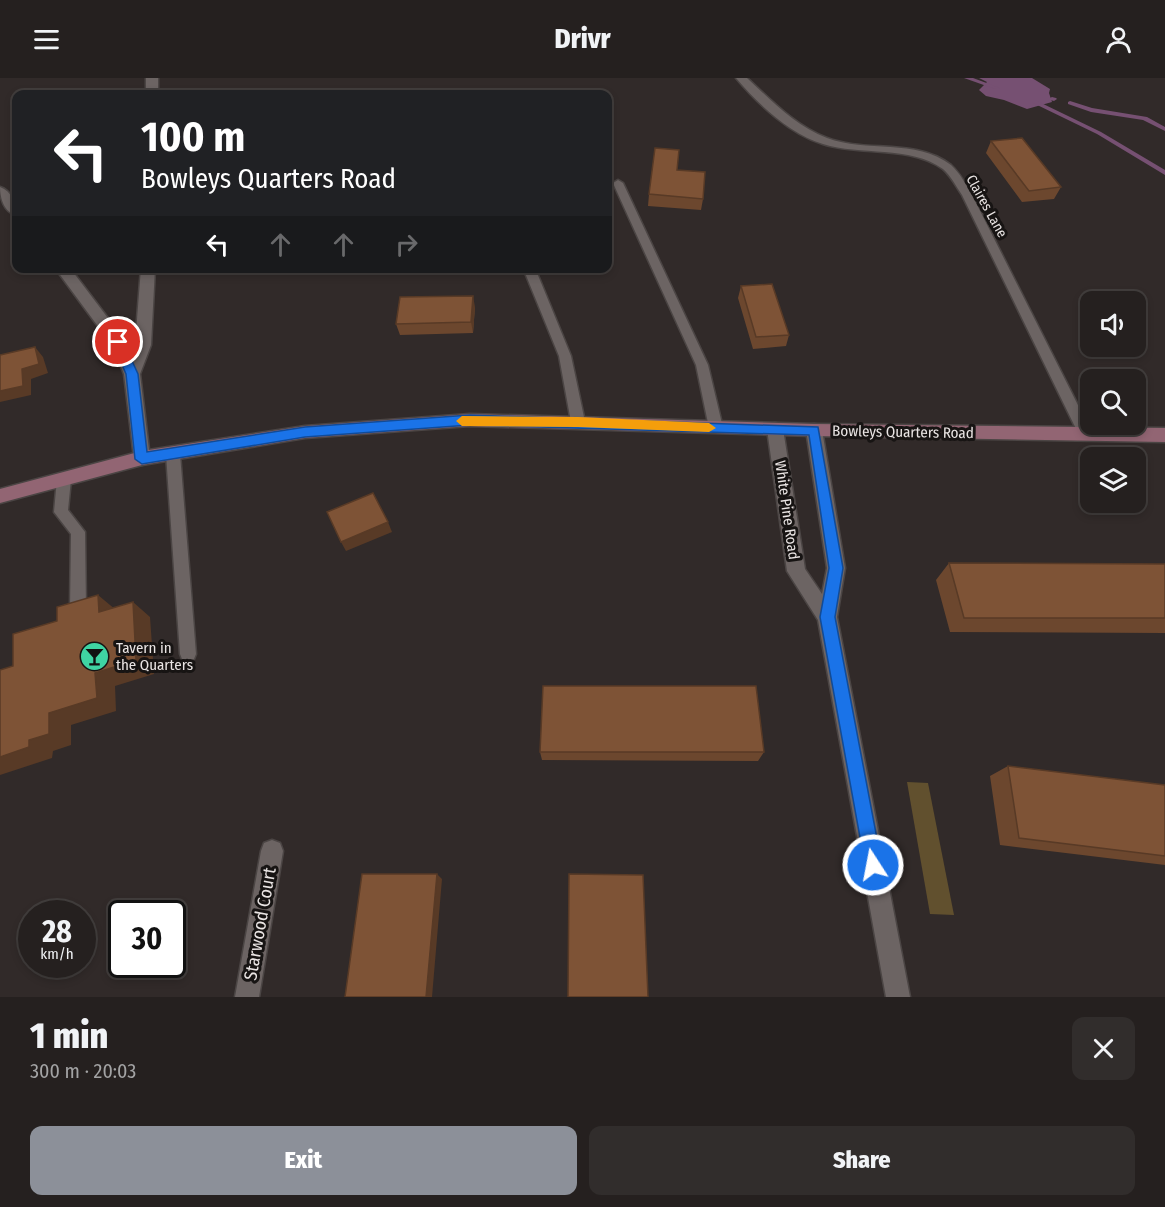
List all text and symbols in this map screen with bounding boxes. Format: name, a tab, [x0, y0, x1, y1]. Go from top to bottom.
icon: menu	[30, 23, 63, 56]
text: Drivr	[555, 23, 611, 55]
icon: person	[1102, 23, 1135, 56]
text: 100 m	[141, 112, 245, 162]
icon: left	[42, 114, 120, 192]
text: Bowleys Quarters Road	[141, 163, 396, 195]
street label: Claires Lane	[962, 172, 1011, 241]
icon: left	[201, 228, 234, 261]
icon: ahead	[264, 228, 297, 261]
icon: ahead	[327, 228, 360, 261]
icon: right	[390, 228, 423, 261]
map controls	[1080, 291, 1146, 513]
button: sound	[1080, 291, 1146, 357]
pin	[92, 316, 143, 367]
icon: arrive	[101, 325, 134, 358]
button: search	[1080, 369, 1146, 435]
street label: Bowleys Quarters Road	[832, 422, 974, 442]
button: layers	[1080, 447, 1146, 513]
street label: White Pine Road	[771, 459, 803, 561]
place label: Tavern in the Quarters	[116, 639, 193, 674]
bar icon: Tavern in the Quarters	[79, 641, 111, 673]
position arrow	[841, 833, 905, 897]
street label: Starwood Court	[239, 866, 281, 982]
speed limit sign: 30	[108, 900, 186, 978]
text: 28	[42, 914, 72, 950]
text: km/h	[40, 945, 74, 963]
text: 1 min	[30, 1014, 108, 1058]
button: close	[1072, 1017, 1135, 1080]
text: 300 m · 20:03	[30, 1059, 136, 1083]
button: Exit	[30, 1126, 577, 1195]
button: Share	[589, 1126, 1135, 1195]

